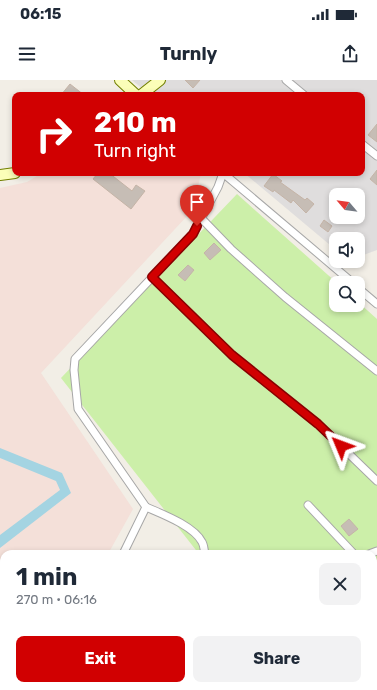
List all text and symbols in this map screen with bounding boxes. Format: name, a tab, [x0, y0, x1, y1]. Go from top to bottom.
text: 06:15	[20, 5, 62, 23]
icon: menu	[16, 43, 38, 65]
text: Turnly	[160, 43, 217, 65]
icon: share	[339, 43, 361, 65]
text: 210 m	[94, 106, 177, 139]
icon: right	[28, 108, 80, 160]
text: Turn right	[94, 140, 176, 162]
pin	[180, 185, 214, 226]
north arrow	[329, 188, 365, 224]
map controls	[329, 188, 365, 312]
icon: arrive	[186, 191, 208, 213]
button: sound	[329, 232, 365, 268]
button: search	[329, 276, 365, 312]
position arrow	[320, 425, 362, 467]
text: 1 min	[16, 563, 77, 591]
button: close	[319, 563, 361, 605]
text: 270 m · 06:16	[16, 592, 97, 607]
button: Exit	[16, 636, 185, 682]
button: Share	[193, 636, 361, 682]

